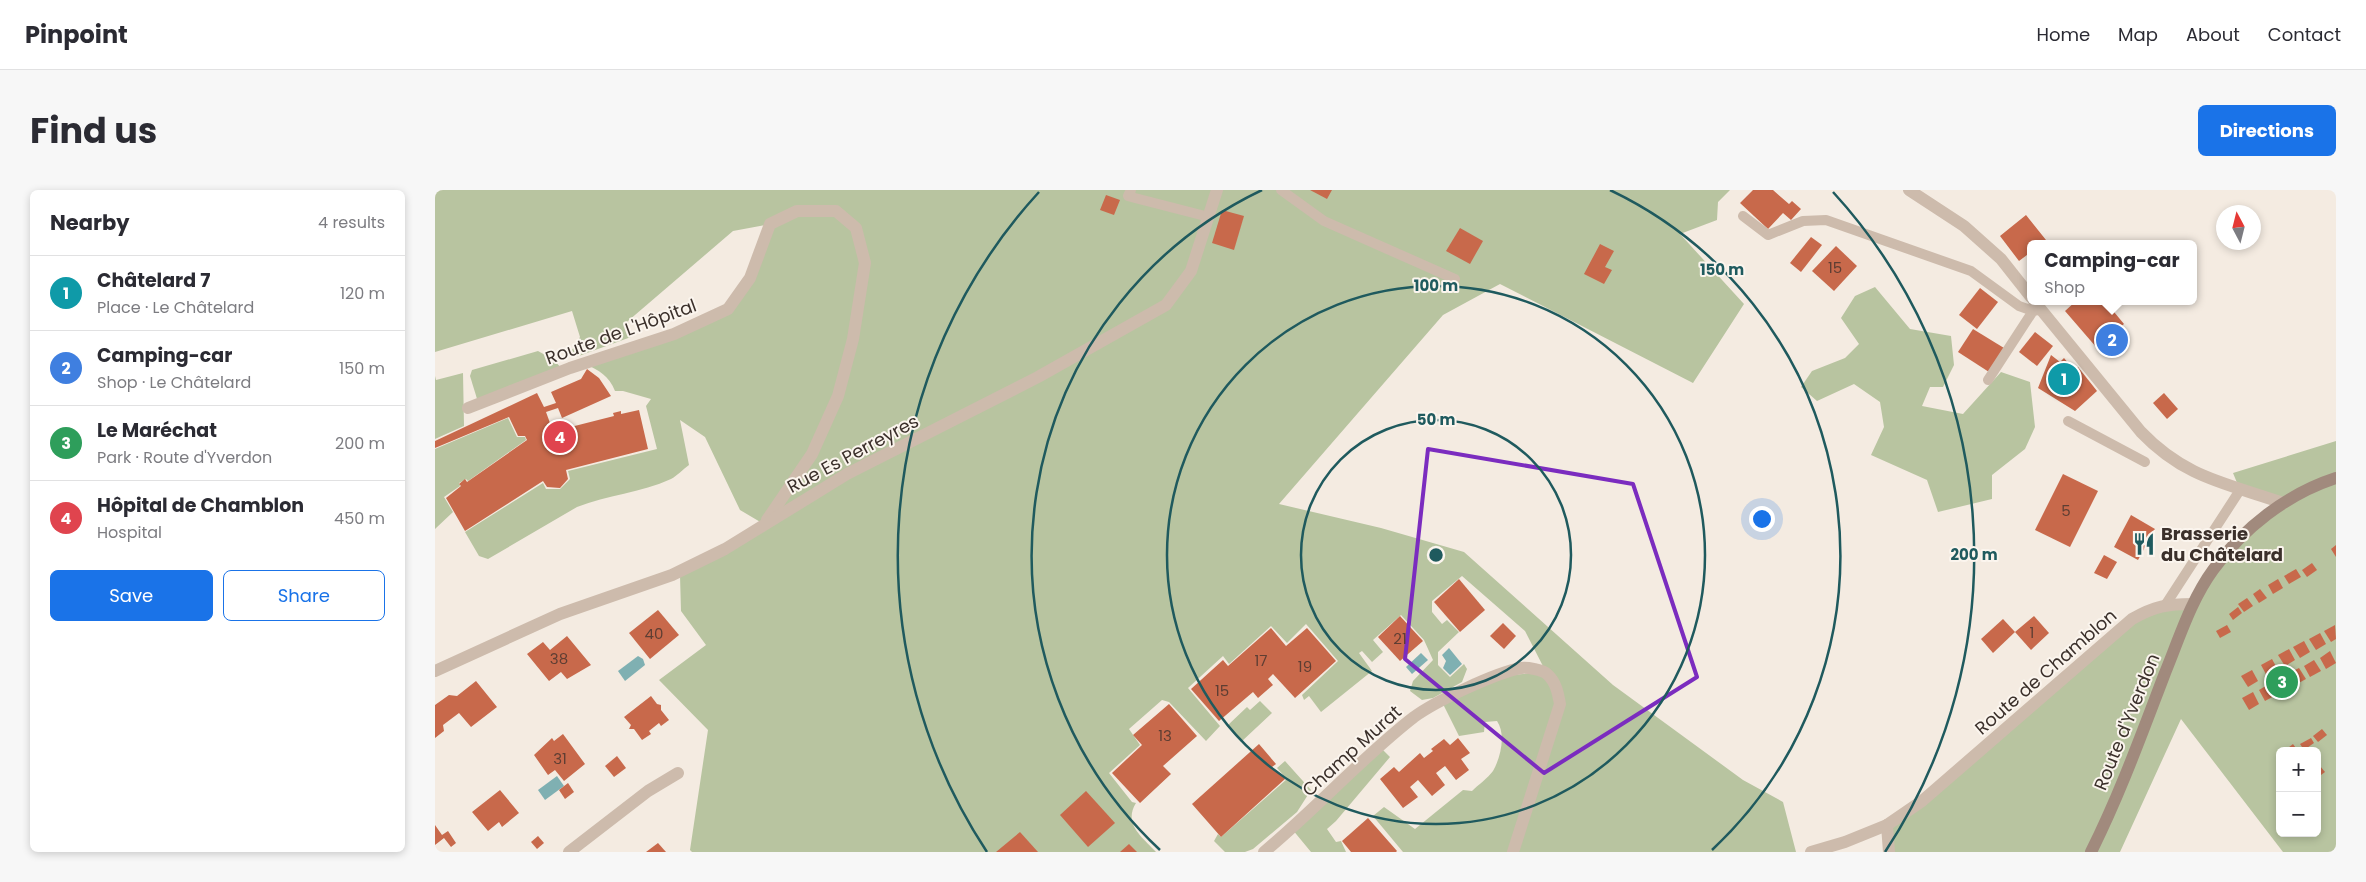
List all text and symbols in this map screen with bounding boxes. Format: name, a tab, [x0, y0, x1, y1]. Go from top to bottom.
text: Pinpoint	[25, 18, 128, 51]
text: Home	[2036, 22, 2090, 47]
text: Map	[2118, 22, 2158, 47]
text: About	[2186, 22, 2240, 47]
text: Contact	[2268, 22, 2341, 47]
button: Directions	[2198, 105, 2336, 156]
text: Find us	[30, 106, 157, 155]
north arrow	[2216, 205, 2261, 250]
text: Nearby	[50, 208, 130, 237]
text: 4 results	[318, 211, 385, 234]
popup	[2027, 240, 2197, 305]
text: Camping-car	[2044, 247, 2180, 274]
house number: 15	[1828, 257, 1842, 278]
text: 150 m	[1700, 259, 1744, 280]
text: Châtelard 7	[97, 267, 210, 294]
text: 100 m	[1414, 275, 1458, 296]
text: Shop	[2044, 276, 2085, 299]
text: 1	[63, 282, 69, 305]
text: 120 m	[340, 282, 385, 305]
street label: Route de L'Hôpital	[542, 293, 700, 370]
text: Place · Le Châtelard	[97, 296, 254, 319]
pin: 2	[2096, 321, 2128, 359]
text: Camping-car	[97, 342, 232, 369]
text: 2	[61, 357, 71, 380]
text: 150 m	[339, 357, 385, 380]
pin: 1	[2048, 360, 2080, 398]
text: Shop · Le Châtelard	[97, 371, 251, 394]
street label: Rue Es Perreyres	[783, 408, 923, 499]
text: 50 m	[1417, 409, 1455, 430]
text: Le Maréchat	[97, 417, 217, 444]
pin: 4	[544, 418, 576, 456]
text: 3	[61, 432, 71, 455]
text: 200 m	[335, 432, 385, 455]
text: Park · Route d'Yverdon	[97, 446, 272, 469]
text: Hôpital de Chamblon	[97, 492, 304, 519]
house number: 5	[2061, 500, 2071, 521]
your location	[1749, 506, 1775, 532]
text: 4	[61, 507, 71, 530]
text: 450 m	[334, 507, 385, 530]
text: Hospital	[97, 521, 162, 544]
place label: Brasserie du Châtelard	[2161, 521, 2283, 567]
restaurant icon: Brasserie du Châtelard	[2131, 531, 2157, 557]
text: 200 m	[1950, 544, 1998, 565]
centre of rings	[1427, 546, 1445, 564]
button: Save	[50, 570, 213, 621]
button: Share	[223, 570, 385, 621]
street label: Route de Chamblon	[1969, 603, 2122, 740]
house number: 1	[2030, 622, 2034, 643]
house number: 40	[645, 623, 663, 644]
house number: 21	[1393, 628, 1407, 649]
house number: 38	[550, 648, 568, 669]
house number: 17	[1255, 650, 1268, 671]
street label: Route d'Yverdon	[2088, 650, 2165, 794]
house number: 19	[1298, 656, 1312, 677]
pin: 3	[2266, 663, 2298, 701]
house number: 15	[1215, 680, 1229, 701]
street label: Champ Murat	[1297, 699, 1407, 802]
house number: 13	[1158, 725, 1172, 746]
map controls	[2276, 747, 2321, 837]
button: +	[2276, 747, 2321, 792]
house number: 31	[553, 748, 567, 769]
button: −	[2276, 792, 2321, 837]

